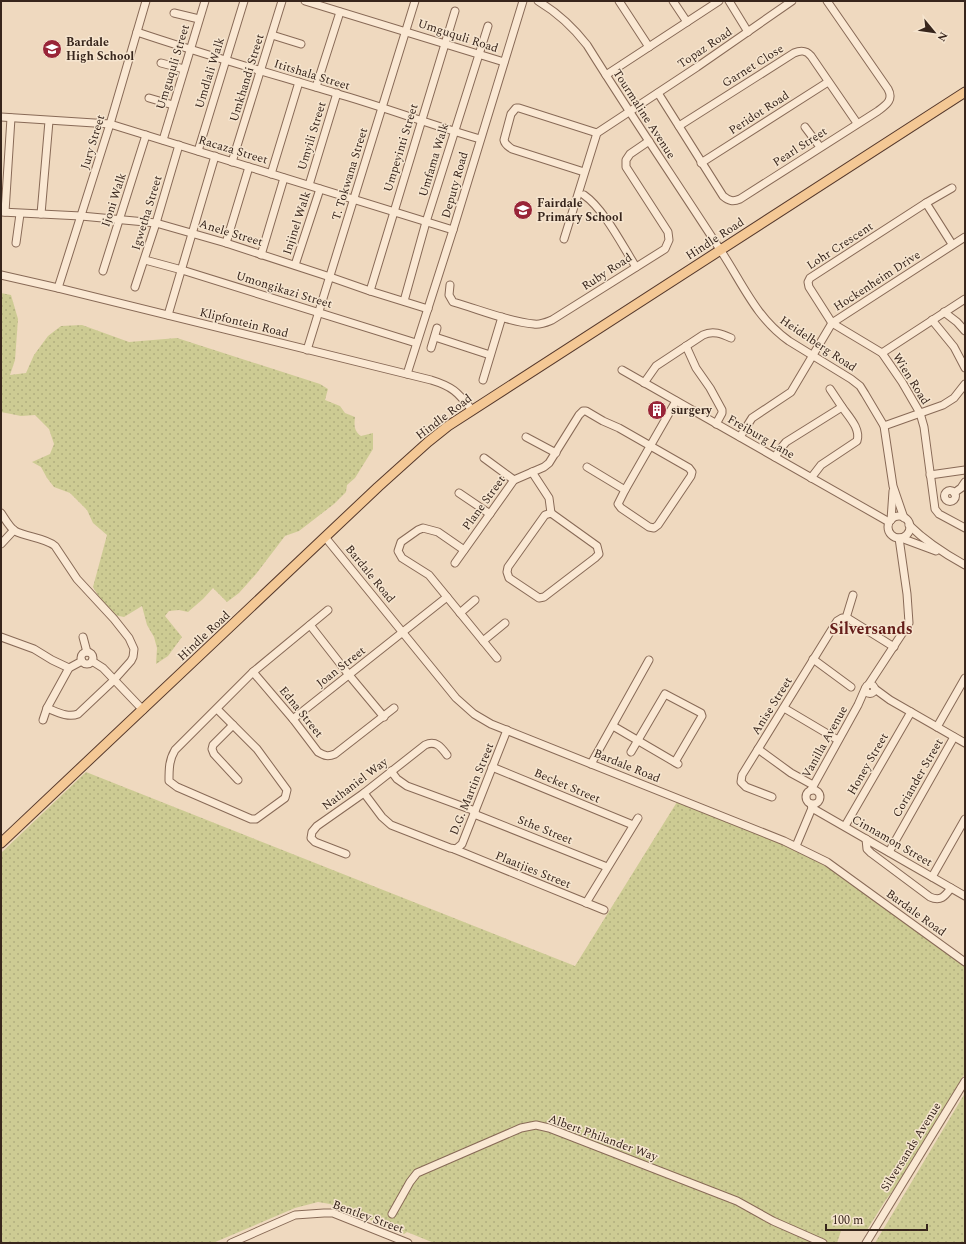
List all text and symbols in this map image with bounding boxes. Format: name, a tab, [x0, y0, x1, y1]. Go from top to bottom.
north arrow	[914, 12, 954, 52]
street label: Umguquli Road	[415, 14, 501, 58]
street label: Umguquli Street	[151, 22, 195, 112]
street label: Topaz Road	[674, 23, 736, 73]
text: N	[933, 29, 952, 45]
street label: Umkhandi Street	[225, 32, 269, 124]
place label: Bardale High School	[66, 33, 134, 66]
street label: Umdlali Walk	[190, 35, 230, 111]
school or university icon: Bardale High School	[41, 38, 63, 60]
street label: Garnet Close	[718, 39, 788, 93]
street label: Ititshala Street	[272, 54, 352, 96]
street label: Tourmaline Avenue	[608, 65, 680, 163]
street label: Peridot Road	[725, 86, 793, 140]
street label: Umyili Street	[293, 99, 331, 173]
street label: Umpeyinti Street	[379, 101, 423, 195]
street label: Jury Street	[76, 112, 110, 172]
street label: Umfama Walk	[414, 120, 454, 199]
street label: Pearl Street	[769, 122, 831, 172]
street label: T. Tokwana Street	[327, 125, 373, 223]
street label: Racaza Street	[196, 130, 270, 170]
street label: Deputy Road	[436, 149, 474, 221]
street label: Ijoni Walk	[96, 170, 132, 230]
street label: Igwetha Street	[127, 173, 167, 253]
street label: Injinel Walk	[278, 188, 316, 257]
place label: Fairdale Primary School	[537, 194, 623, 227]
school or university icon: Fairdale Primary School	[512, 199, 534, 221]
street label: Hindle Road	[682, 213, 748, 265]
street label: Anele Street	[197, 214, 265, 252]
street label: Lohr Crescent	[803, 217, 877, 275]
street label: Hockenheim Drive	[830, 246, 924, 316]
street label: Ruby Road	[578, 248, 636, 296]
street label: Umongikazi Street	[234, 266, 334, 314]
street label: Klipfontein Road	[198, 303, 291, 343]
street label: Heidelberg Road	[776, 311, 861, 377]
street label: Wien Road	[888, 349, 935, 409]
street label: Hindle Road	[412, 389, 477, 445]
building icon: surgery	[646, 399, 668, 421]
place label: surgery	[671, 401, 713, 420]
street label: Freiburg Lane	[724, 410, 799, 464]
street label: Plane Street	[457, 471, 511, 535]
street label: Bardale Road	[340, 541, 400, 608]
street label: Hindle Road	[173, 606, 235, 666]
district label: Silversands	[829, 617, 913, 641]
street label: Joan Street	[312, 642, 370, 692]
street label: Anise Street	[747, 673, 797, 739]
street label: Edna Street	[274, 682, 328, 742]
street label: Vanilla Avenue	[797, 702, 853, 782]
street label: Honey Street	[842, 729, 894, 799]
street label: Coriander Street	[888, 735, 948, 821]
street label: D.G. Martin Street	[445, 740, 499, 838]
street label: Bardale Road	[591, 744, 663, 788]
street label: Nathaniel Way	[318, 752, 393, 815]
street label: Becket Street	[531, 763, 603, 809]
street label: Sthe Street	[515, 810, 575, 850]
street label: Cinnamon Street	[848, 810, 936, 872]
street label: Plaatjies Street	[492, 846, 574, 894]
street label: Bardale Road	[882, 885, 950, 942]
street label: Silversands Avenue	[876, 1098, 946, 1196]
street label: Albert Philander Way	[546, 1109, 661, 1167]
street label: Bentley Street	[330, 1195, 406, 1239]
scale bar	[826, 1206, 927, 1232]
text: 100 m	[832, 1211, 863, 1230]

